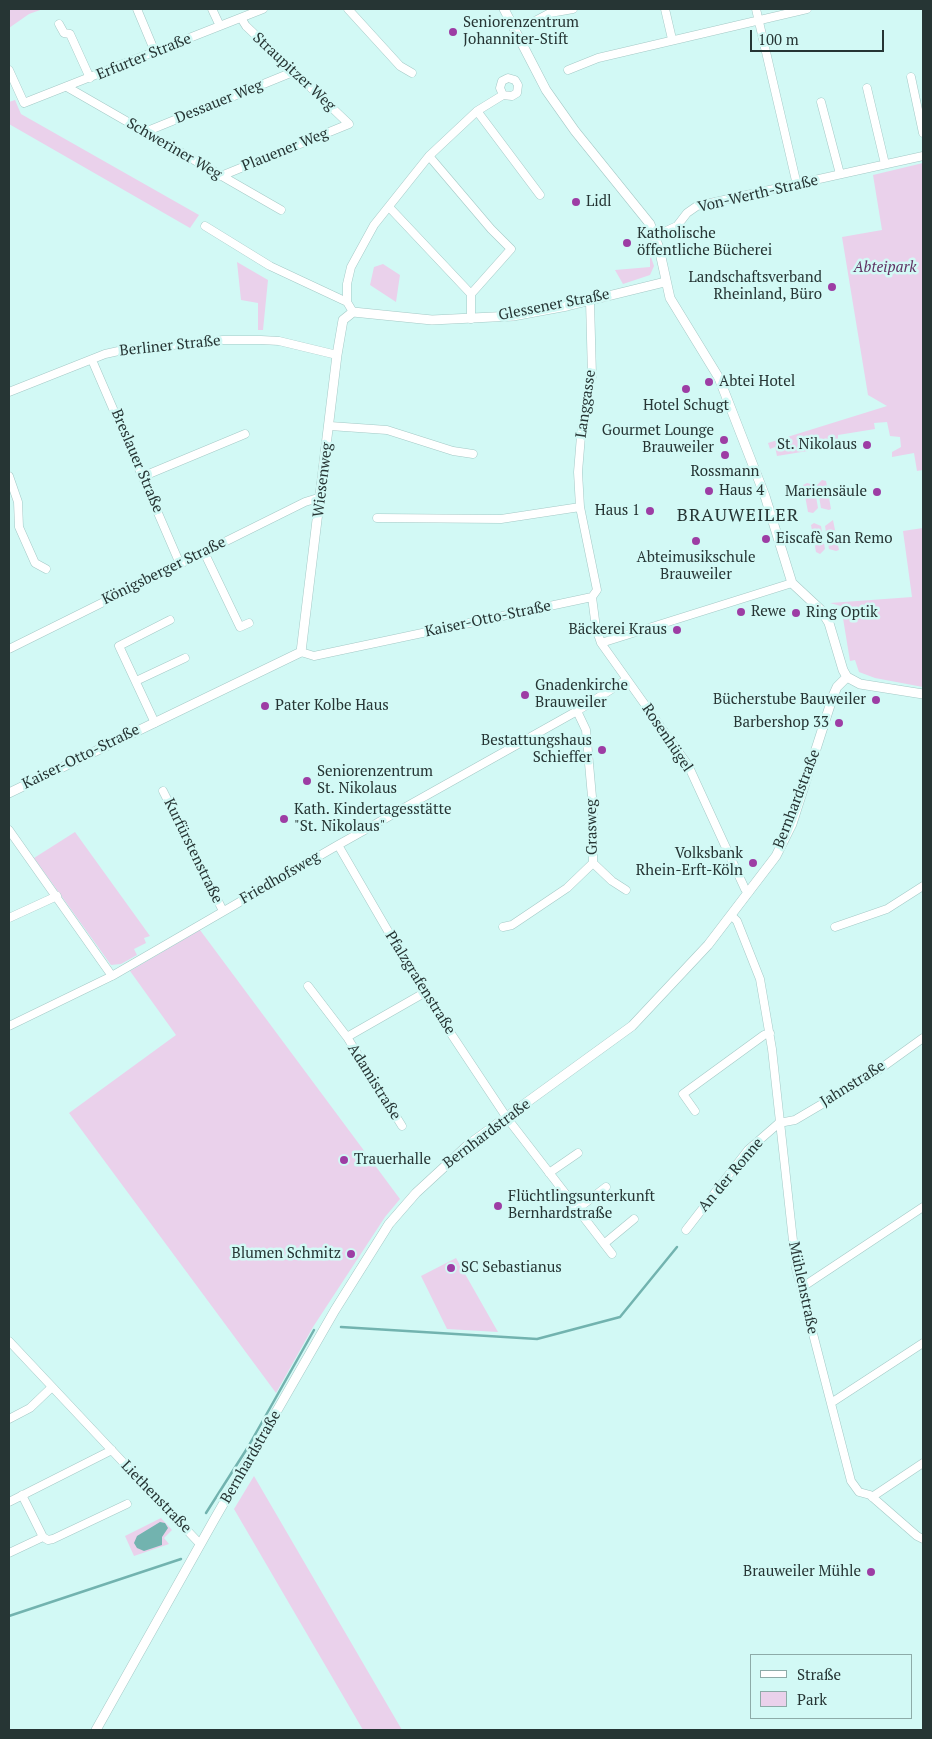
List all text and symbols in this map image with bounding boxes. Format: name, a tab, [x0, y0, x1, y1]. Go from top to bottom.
place label: Seniorenzentrum Johanniter-Stift	[463, 14, 579, 49]
scale bar	[752, 20, 886, 52]
marker: Seniorenzentrum Johanniter-Stift	[447, 26, 459, 38]
street label: Straupitzer Weg	[249, 29, 339, 115]
text: 100 m	[758, 29, 799, 49]
street label: Erfurter Straße	[94, 30, 194, 84]
street label: Dessauer Weg	[173, 76, 265, 128]
street label: Schweriner Weg	[123, 115, 225, 183]
street label: Plauener Weg	[239, 125, 331, 175]
street label: Von-Werth-Straße	[696, 171, 820, 217]
place label: Lidl	[586, 193, 612, 211]
marker: Lidl	[570, 196, 582, 208]
place label: Katholische öffentliche Bücherei	[637, 225, 772, 260]
marker: Katholische öffentliche Bücherei	[621, 237, 633, 249]
park label: Abteipark	[853, 259, 917, 277]
place label: Landschaftsverband Rheinland, Büro	[688, 269, 822, 304]
marker: Landschaftsverband Rheinland, Büro	[826, 281, 838, 293]
street label: Glessener Straße	[497, 285, 611, 325]
street label: Berliner Straße	[119, 332, 221, 360]
street label: Langgasse	[572, 369, 600, 439]
place label: Abtei Hotel	[719, 373, 795, 391]
marker: Abtei Hotel	[703, 376, 715, 388]
marker: Hotel Schugt	[680, 383, 692, 395]
place label: Hotel Schugt	[643, 397, 729, 415]
street label: Breslauer Straße	[107, 407, 167, 515]
place label: Gourmet Lounge Brauweiler	[602, 422, 714, 457]
marker: Gourmet Lounge Brauweiler	[718, 434, 730, 446]
place label: St. Nikolaus	[777, 436, 857, 454]
marker: St. Nikolaus	[861, 439, 873, 451]
street label: Wiesenweg	[309, 442, 337, 518]
marker: Rossmann	[719, 449, 731, 461]
place label: Rossmann	[691, 463, 759, 481]
place label: Haus 4	[719, 482, 764, 500]
place label: Mariensäule	[785, 483, 867, 501]
marker: Haus 4	[703, 485, 715, 497]
marker: Mariensäule	[871, 486, 883, 498]
place label: Haus 1	[595, 502, 640, 520]
marker: Haus 1	[644, 505, 656, 517]
district label: BRAUWEILER	[676, 505, 800, 527]
place label: Eiscafè San Remo	[776, 530, 893, 548]
street label: Königsberger Straße	[99, 533, 229, 609]
marker: Eiscafè San Remo	[760, 533, 772, 545]
marker: Abteimusikschule Brauweiler	[690, 535, 702, 547]
place label: Abteimusikschule Brauweiler	[636, 549, 756, 584]
street label: Kaiser-Otto-Straße	[423, 597, 553, 641]
place label: Rewe	[751, 603, 786, 621]
place label: Ring Optik	[806, 604, 878, 622]
marker: Rewe	[735, 606, 747, 618]
marker: Ring Optik	[790, 607, 802, 619]
place label: Bäckerei Kraus	[569, 621, 667, 639]
marker: Bäckerei Kraus	[671, 624, 683, 636]
place label: Gnadenkirche Brauweiler	[535, 677, 628, 712]
marker: Gnadenkirche Brauweiler	[519, 689, 531, 701]
place label: Bücherstube Bauweiler	[713, 691, 866, 709]
marker: Bücherstube Bauweiler	[870, 694, 882, 706]
place label: Pater Kolbe Haus	[275, 697, 389, 715]
marker: Pater Kolbe Haus	[259, 700, 271, 712]
street label: Rosenhügel	[638, 701, 696, 775]
place label: Barbershop 33	[733, 714, 829, 732]
marker: Barbershop 33	[833, 717, 845, 729]
street label: Kaiser-Otto-Straße	[19, 721, 143, 793]
place label: Bestattungshaus Schieffer	[481, 732, 592, 767]
marker: Bestattungshaus Schieffer	[596, 744, 608, 756]
street label: Bernhardstraße	[770, 747, 824, 851]
place label: Seniorenzentrum St. Nikolaus	[317, 763, 433, 798]
marker: Seniorenzentrum St. Nikolaus	[301, 775, 313, 787]
street label: Kurfürstenstraße	[160, 796, 226, 906]
street label: Grasweg	[583, 799, 601, 855]
place label: Kath. Kindertagesstätte "St. Nikolaus"	[294, 801, 452, 836]
marker: Kath. Kindertagesstätte "St. Nikolaus"	[278, 813, 290, 825]
place label: Volksbank Rhein-Erft-Köln	[636, 845, 743, 880]
street label: Friedhofsweg	[237, 848, 323, 908]
marker: Volksbank Rhein-Erft-Köln	[747, 857, 759, 869]
street label: Pfalzgrafenstraße	[381, 928, 459, 1038]
street label: Adamistraße	[344, 1041, 404, 1123]
street label: Jahnstraße	[817, 1057, 889, 1111]
street label: Bernhardstraße	[440, 1095, 534, 1173]
street label: An der Ronne	[695, 1134, 767, 1216]
place label: Trauerhalle	[354, 1151, 431, 1169]
marker: Trauerhalle	[338, 1154, 350, 1166]
place label: Flüchtlingsunterkunft Bernhardstraße	[508, 1188, 655, 1223]
marker: Flüchtlingsunterkunft Bernhardstraße	[492, 1200, 504, 1212]
street label: Mühlenstraße	[784, 1240, 822, 1336]
place label: Blumen Schmitz	[231, 1245, 341, 1263]
marker: Blumen Schmitz	[345, 1248, 357, 1260]
place label: SC Sebastianus	[461, 1259, 562, 1277]
marker: SC Sebastianus	[445, 1262, 457, 1274]
street label: Bernhardstraße	[217, 1407, 285, 1507]
street label: Liethenstraße	[117, 1457, 195, 1537]
place label: Brauweiler Mühle	[743, 1563, 861, 1581]
marker: Brauweiler Mühle	[865, 1566, 877, 1578]
legend	[750, 1654, 912, 1719]
text: Straße	[797, 1664, 841, 1684]
text: Park	[797, 1689, 827, 1709]

